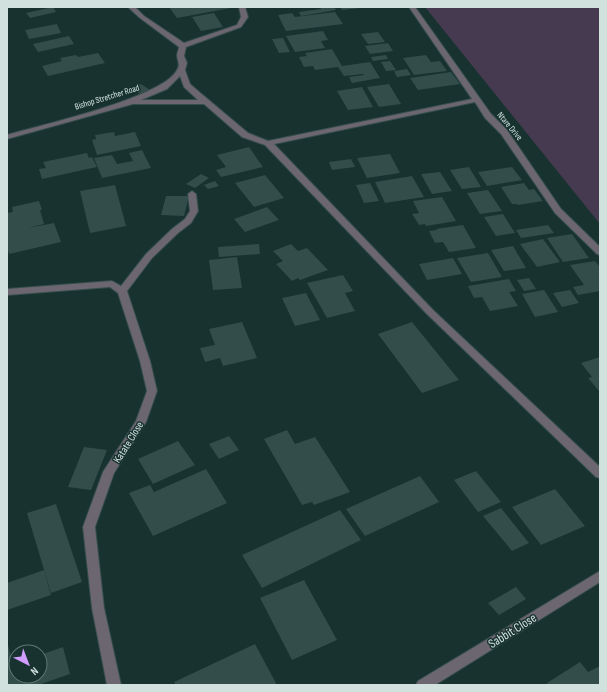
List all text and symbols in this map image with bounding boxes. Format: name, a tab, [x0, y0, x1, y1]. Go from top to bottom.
street label: Bishop Stretcher Road	[73, 82, 141, 113]
street label: Ntare Drive	[494, 110, 525, 143]
street label: Katate Close	[111, 419, 146, 465]
street label: Sabbit Close	[485, 610, 540, 652]
north arrow	[8, 644, 48, 684]
text: N	[28, 664, 41, 678]

